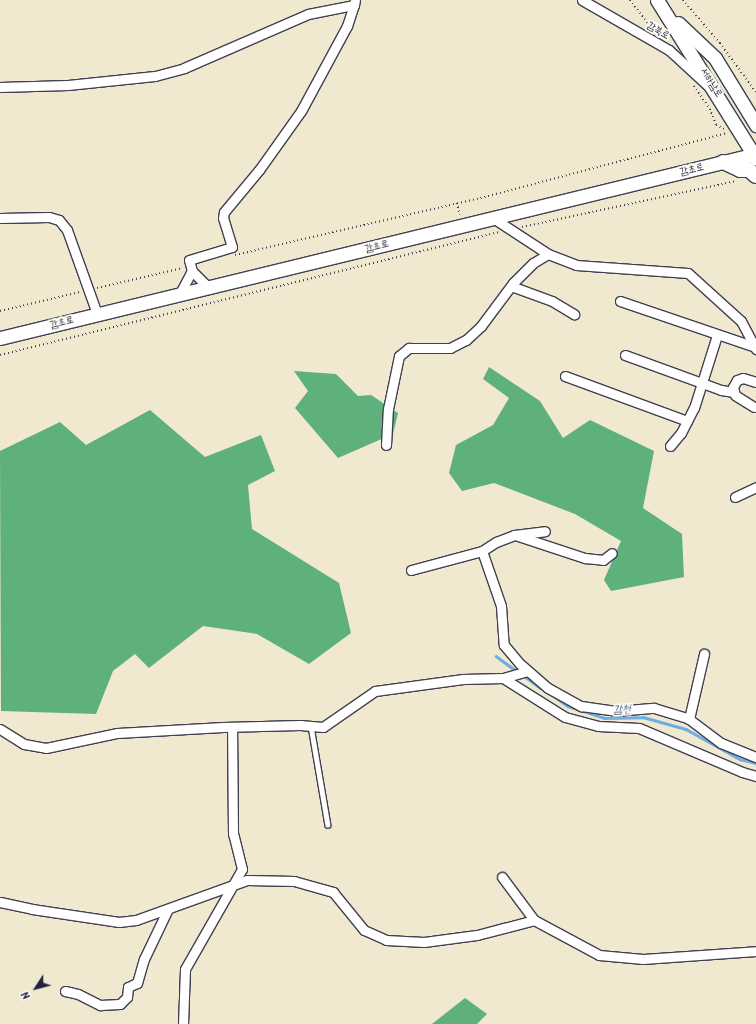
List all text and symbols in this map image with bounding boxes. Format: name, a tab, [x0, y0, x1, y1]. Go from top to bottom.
street label: 감북로	[645, 20, 671, 42]
street label: 서하남로	[697, 66, 725, 100]
street label: 감초로	[679, 161, 705, 179]
street label: 감초로	[364, 238, 390, 256]
street label: 감초로	[49, 314, 75, 332]
water label: 감천	[613, 703, 631, 717]
north arrow	[16, 968, 56, 1008]
text: N	[17, 987, 36, 1003]

